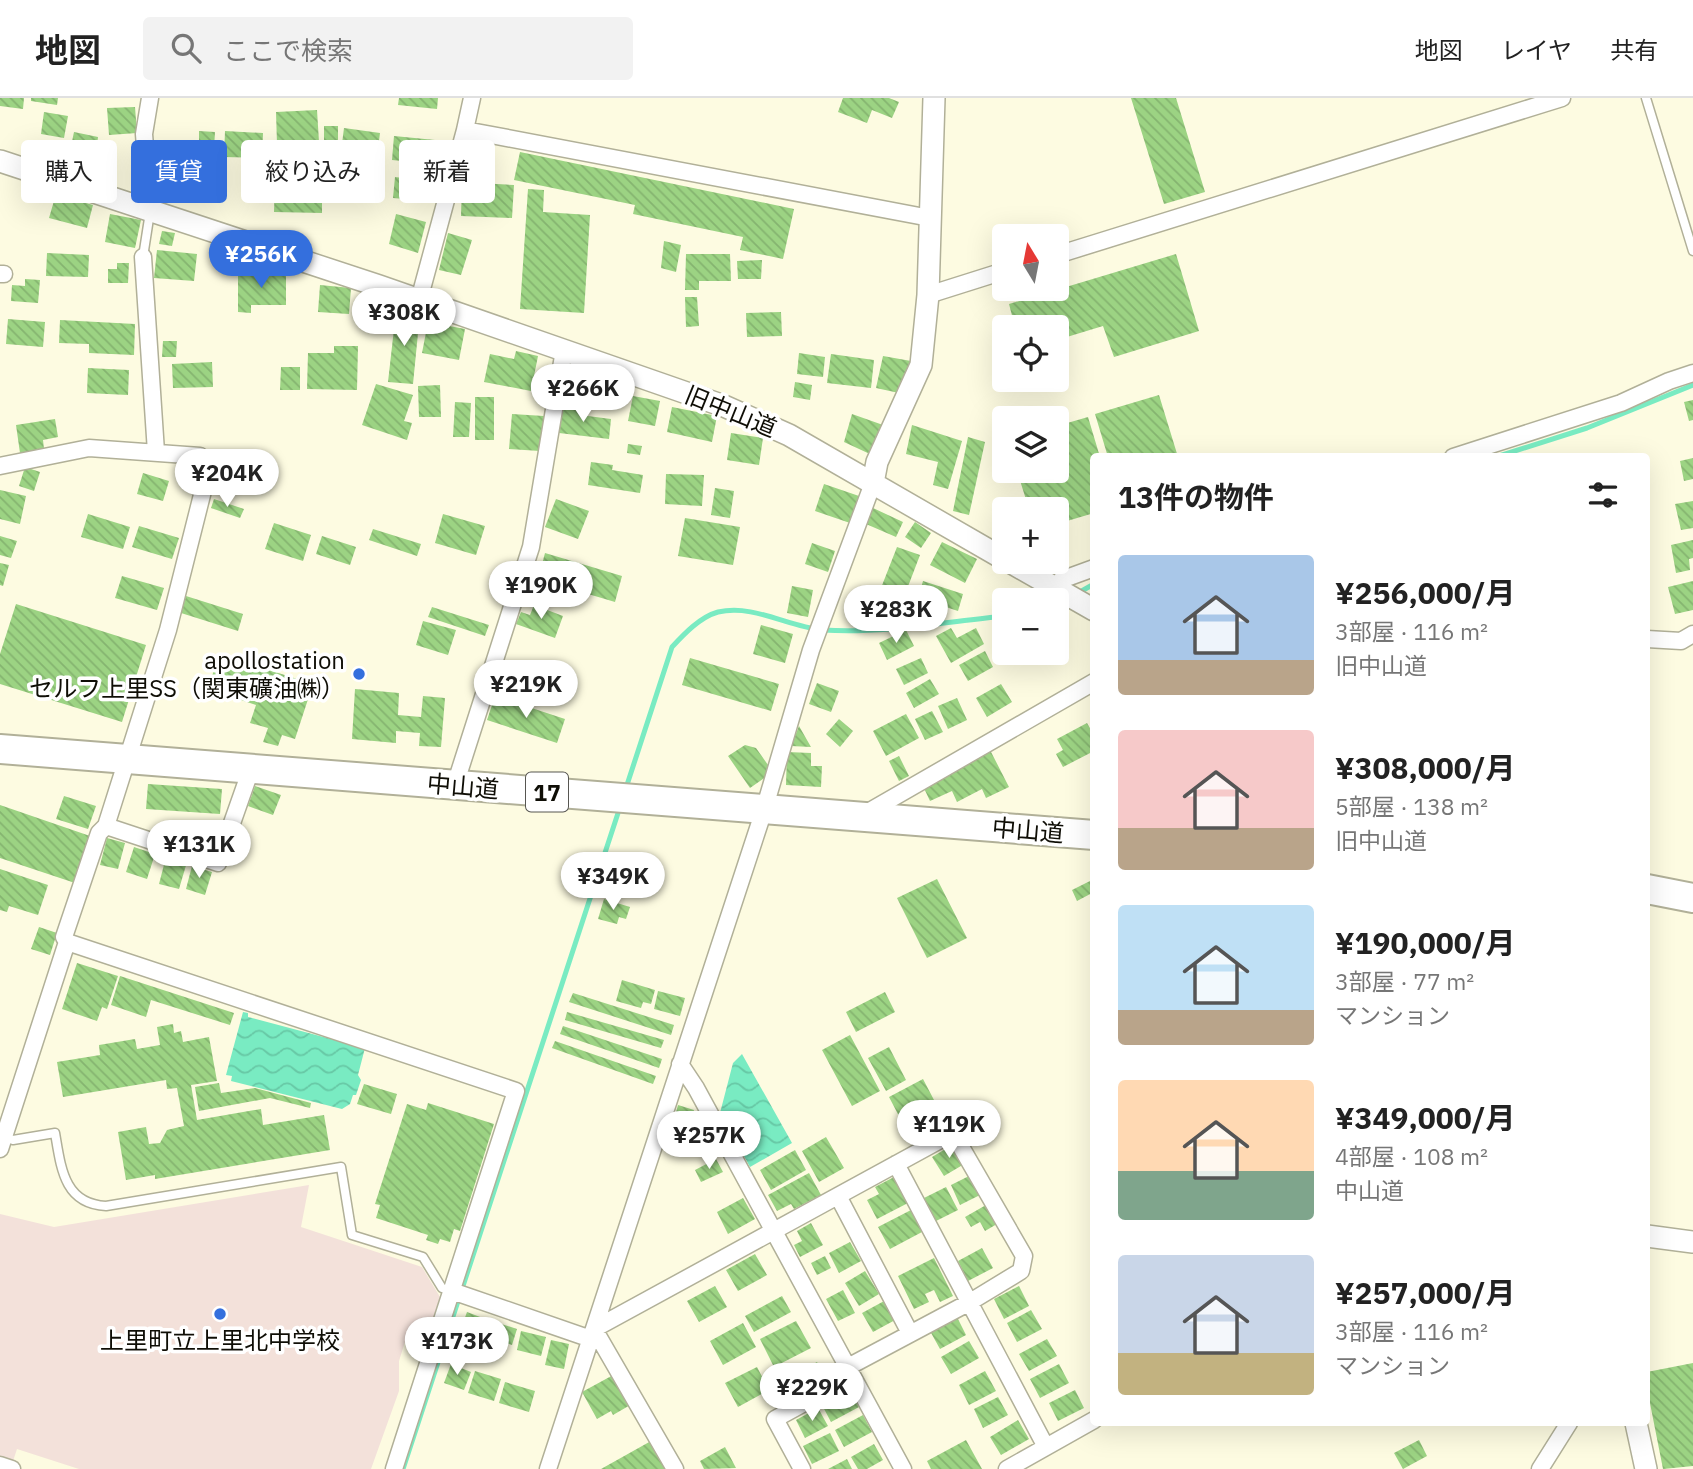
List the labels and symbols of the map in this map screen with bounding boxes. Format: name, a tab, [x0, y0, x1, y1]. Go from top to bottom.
north arrow	[992, 224, 1069, 301]
pin: ¥256K	[212, 230, 310, 290]
pin: ¥308K	[355, 288, 453, 348]
pin: ¥266K	[534, 364, 632, 424]
street label: 旧中山道	[681, 378, 781, 444]
pin: ¥204K	[178, 450, 276, 509]
pin: ¥190K	[492, 561, 590, 621]
pin: ¥283K	[847, 586, 945, 645]
place label: apollostation セルフ上里SS（関東礦油㈱）	[29, 644, 345, 704]
pin: ¥219K	[477, 660, 575, 720]
marker: apollostation セルフ上里SS（関東礦油㈱）	[351, 666, 367, 682]
street label: 中山道	[426, 767, 500, 805]
road number: 17	[526, 772, 568, 812]
street label: 中山道	[991, 811, 1065, 849]
pin: ¥131K	[150, 820, 248, 880]
pin: ¥349K	[564, 852, 662, 912]
pin: ¥119K	[900, 1100, 998, 1160]
pin: ¥257K	[660, 1112, 758, 1171]
marker: 上里町立上里北中学校	[212, 1306, 228, 1322]
pin: ¥173K	[408, 1318, 506, 1377]
place label: 上里町立上里北中学校	[100, 1324, 340, 1356]
pin: ¥229K	[763, 1364, 861, 1423]

